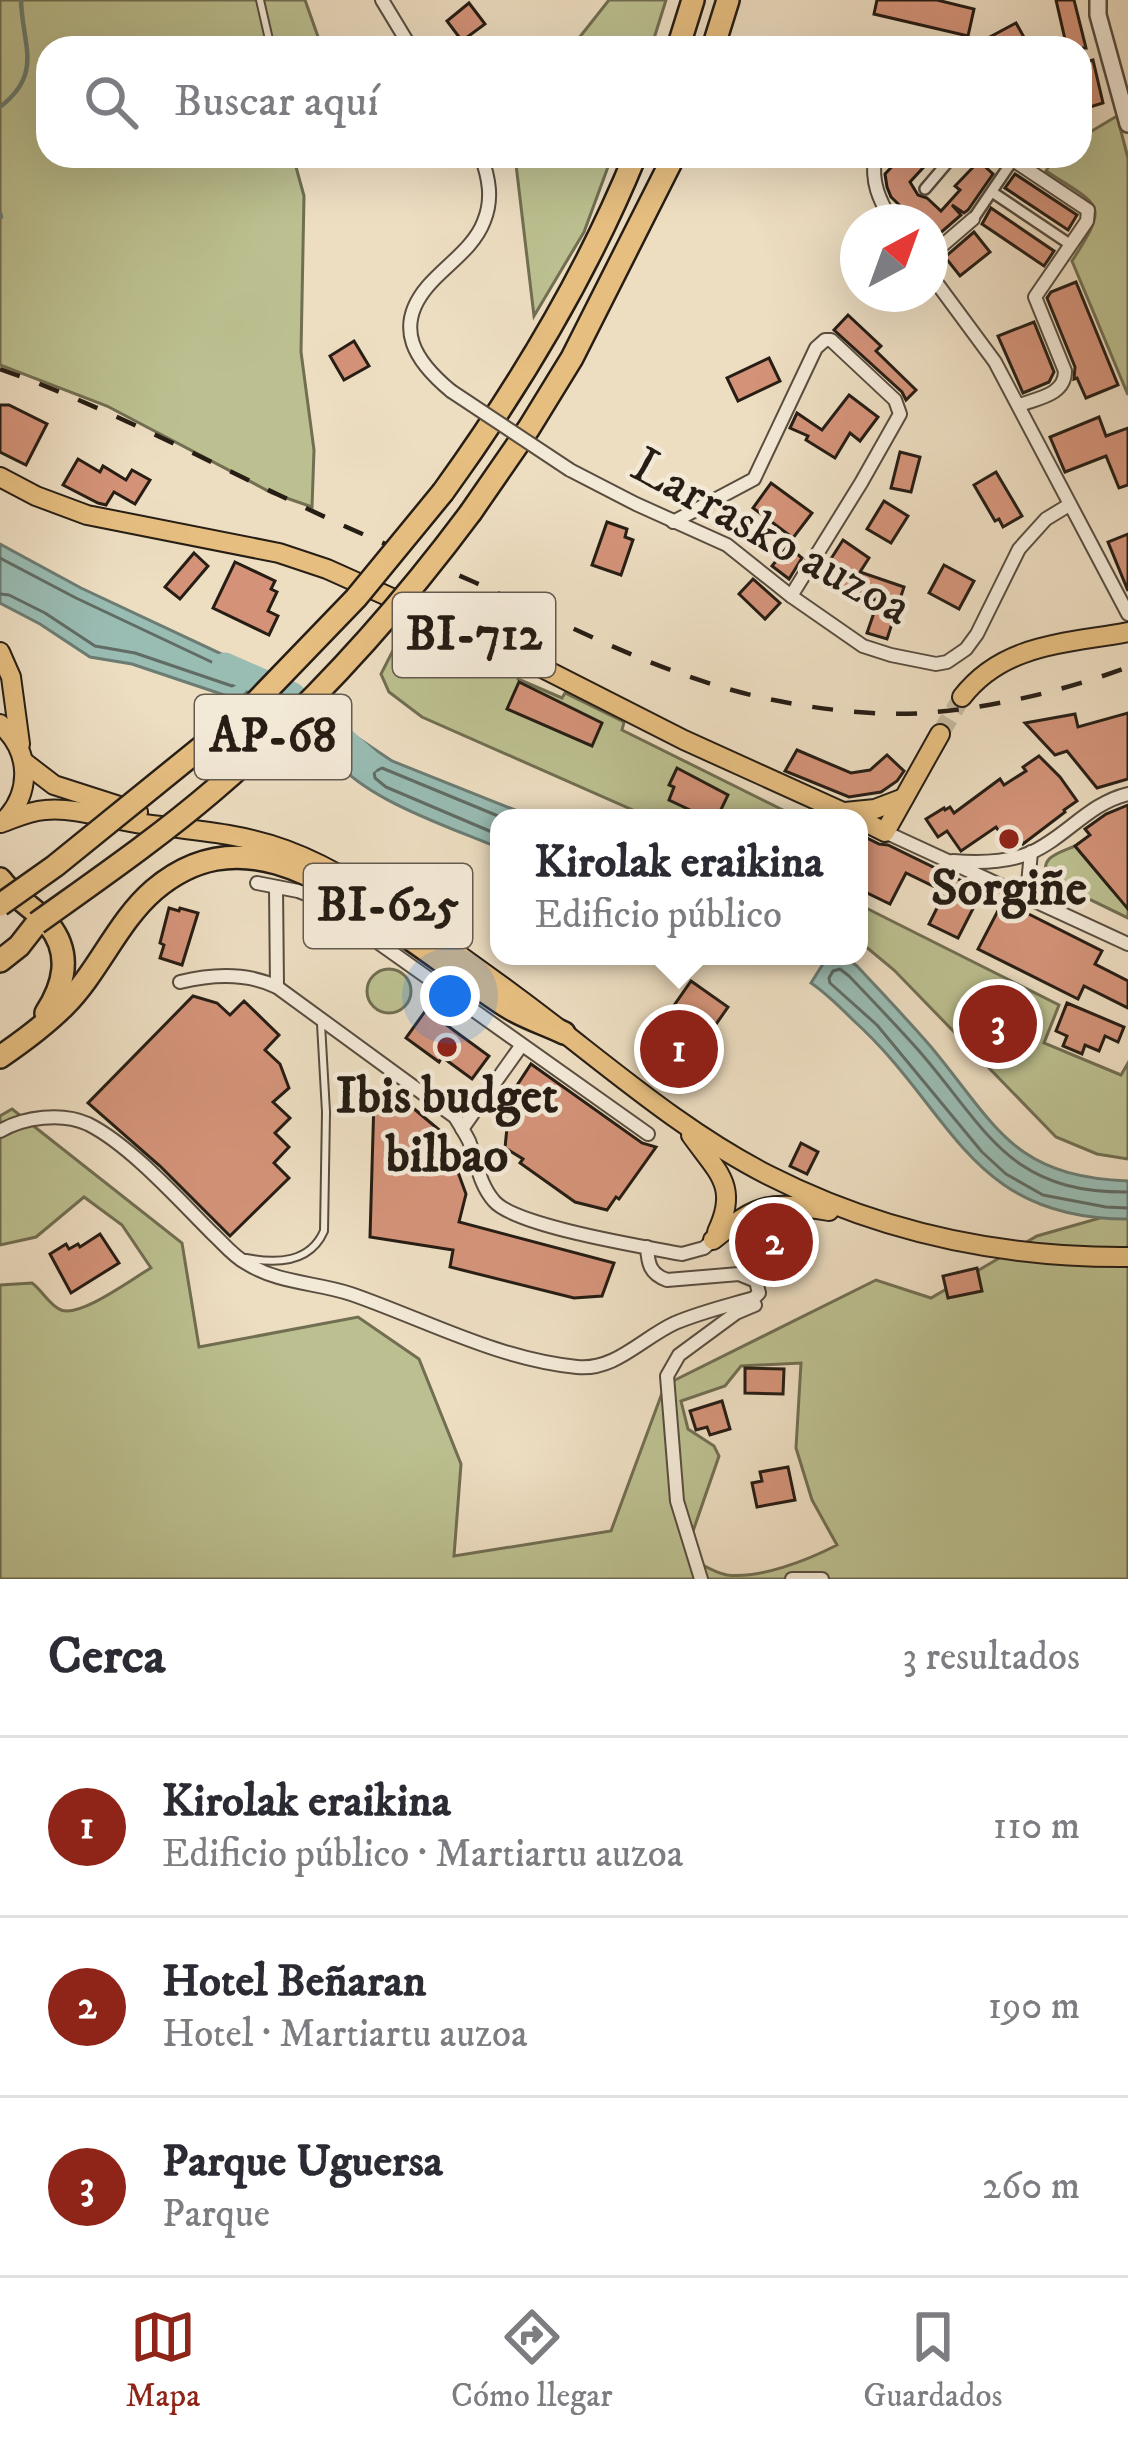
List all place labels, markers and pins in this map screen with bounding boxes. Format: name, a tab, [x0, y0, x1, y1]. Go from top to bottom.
marker: Sorgiñe	[996, 826, 1022, 852]
place label: Sorgiñe	[931, 857, 1087, 921]
pin: 3	[959, 979, 1037, 1069]
pin: 1	[640, 1004, 718, 1094]
marker: Ibis budget bilbao	[434, 1034, 460, 1060]
place label: Ibis budget bilbao	[336, 1065, 559, 1188]
pin: 2	[735, 1197, 813, 1287]

